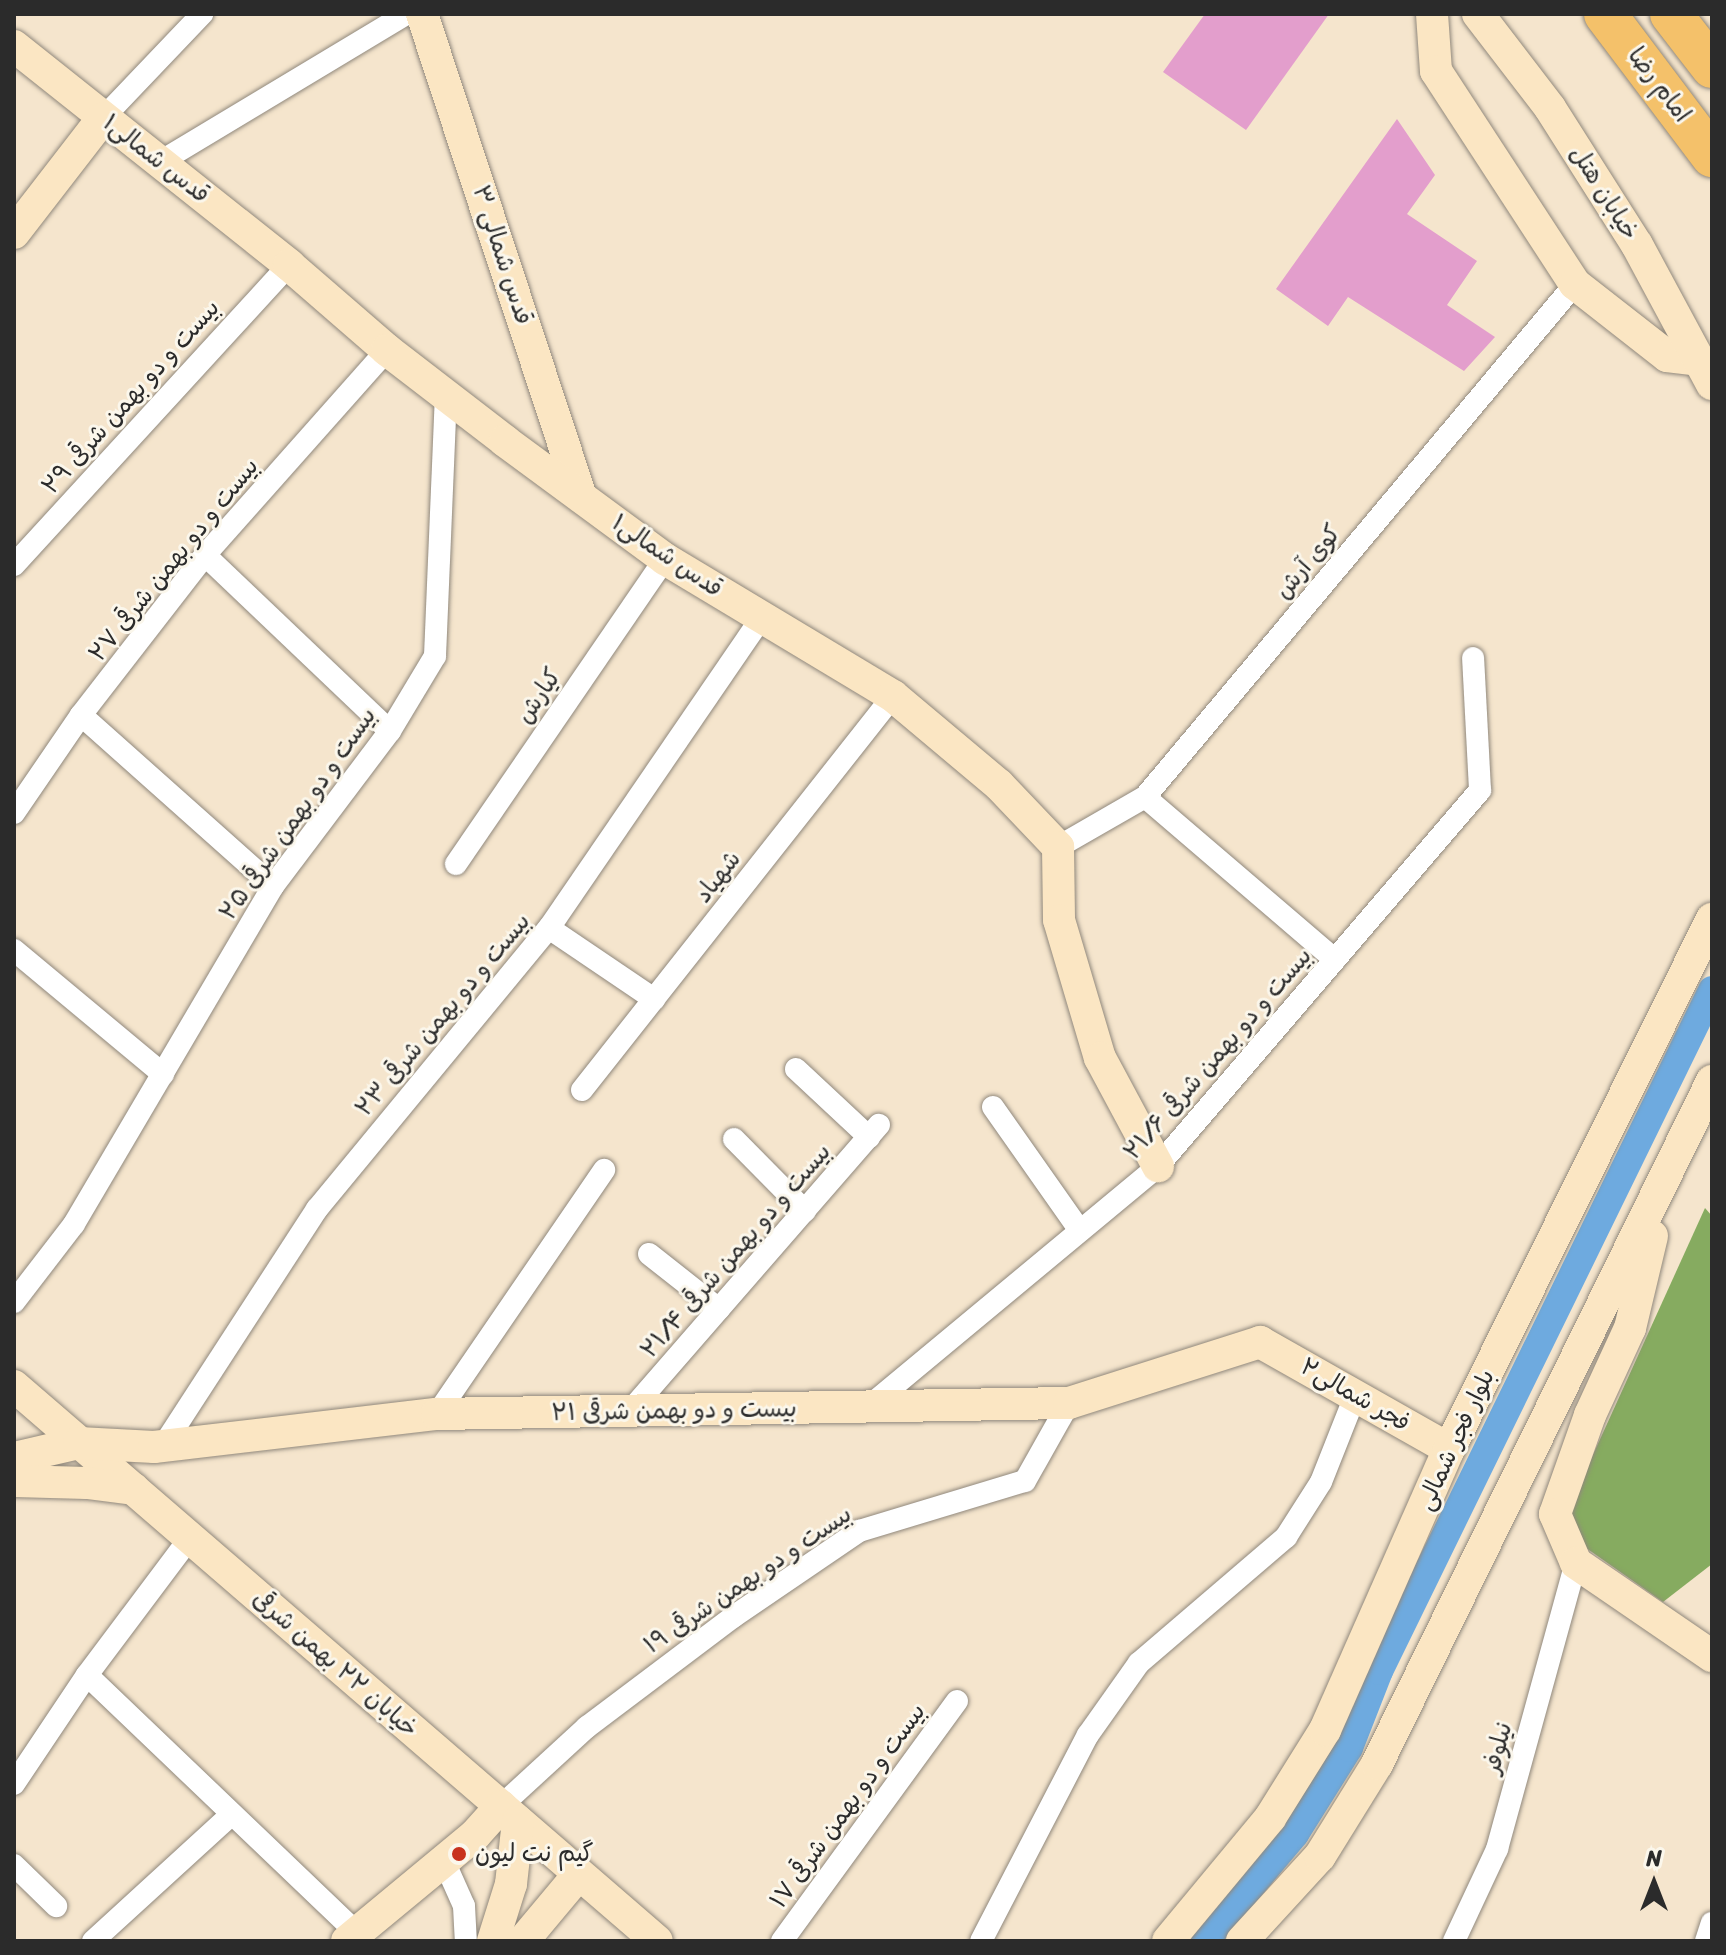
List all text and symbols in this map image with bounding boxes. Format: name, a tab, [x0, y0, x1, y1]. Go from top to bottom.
street label: امام رضا	[1621, 42, 1697, 128]
street label: قدس شمالی۱	[97, 108, 215, 210]
street label: خیابان هتل	[1564, 141, 1644, 245]
street label: قدس شمالی ۳	[466, 182, 538, 328]
street label: بیست و دو بهمن شرقی ۲۹	[36, 294, 226, 500]
street label: بیست و دو بهمن شرقی ۲۷	[83, 452, 265, 668]
street label: قدس شمالی۱	[606, 508, 728, 604]
street label: کوی آرش	[1269, 519, 1347, 605]
street label: کیارش	[510, 663, 568, 729]
street label: بیست و دو بهمن شرقی ۲۵	[214, 702, 382, 926]
street label: شهیاد	[689, 845, 747, 909]
street label: بیست و دو بهمن شرقی ۲۳	[350, 908, 536, 1122]
street label: بیست و دو بهمن شرقی ۲۱/۶	[1118, 942, 1318, 1166]
street label: بیست و دو بهمن شرقی ۲۱/۴	[635, 1138, 837, 1364]
street label: فجر شمالی۲	[1295, 1352, 1415, 1438]
street label: بلوار فجر شمالی	[1411, 1365, 1501, 1515]
street label: بیست و دو بهمن شرقی ۲۱	[551, 1394, 797, 1428]
street label: بیست و دو بهمن شرقی ۱۹	[639, 1500, 857, 1660]
street label: خیابان ۲۲ بهمن شرقی	[247, 1584, 423, 1744]
street label: بیست و دو بهمن شرقی ۱۷	[764, 1698, 932, 1914]
street label: نیلوفر	[1477, 1719, 1519, 1777]
text: N	[1646, 1839, 1662, 1878]
place label: گیم نت لیون	[475, 1840, 593, 1868]
north arrow	[1614, 1843, 1694, 1923]
marker: گیم نت لیون	[450, 1845, 468, 1863]

